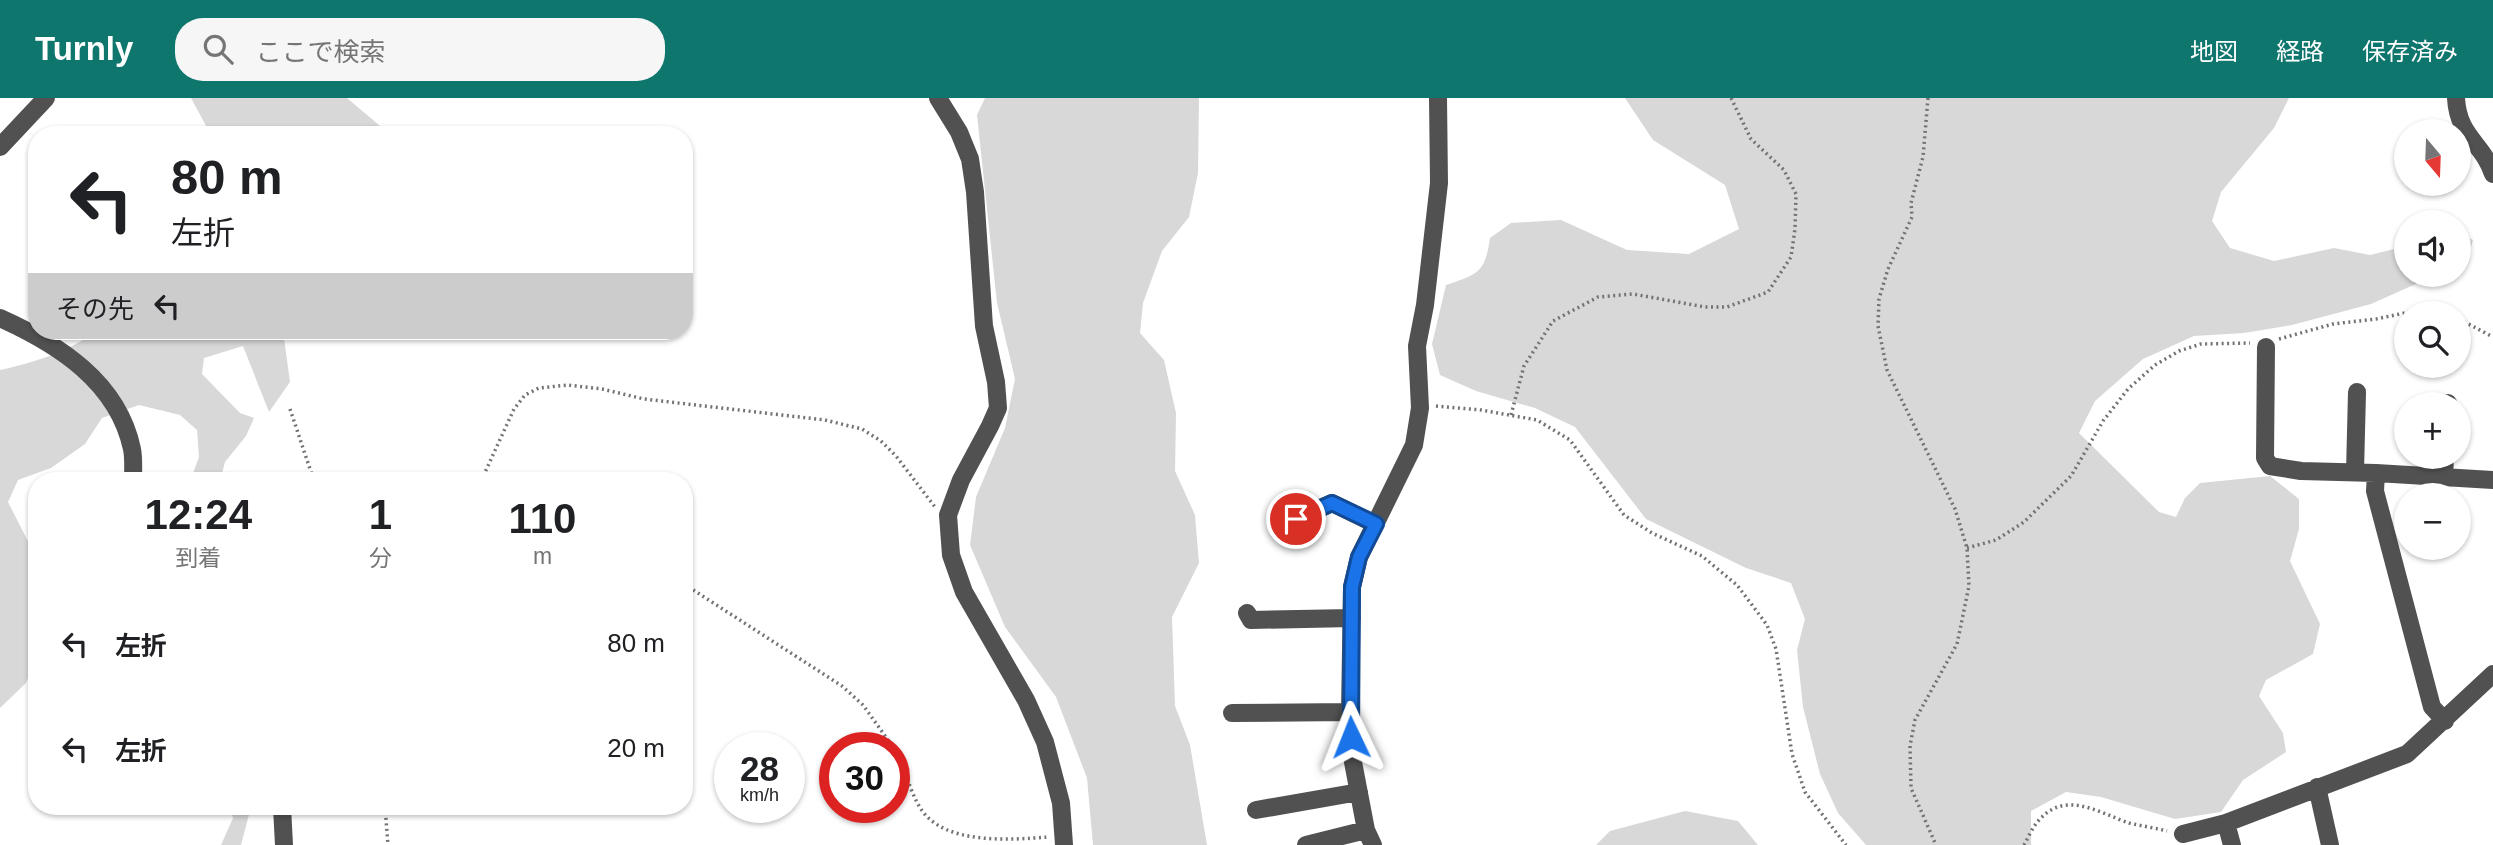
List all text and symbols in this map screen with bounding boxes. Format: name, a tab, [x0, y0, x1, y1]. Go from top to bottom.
search box	[175, 18, 665, 81]
text: Turnly	[35, 30, 133, 67]
icon: search	[199, 30, 237, 68]
text: ここで検索	[255, 37, 385, 67]
text: 地図	[2190, 38, 2238, 65]
text: 経路	[2276, 38, 2324, 65]
text: 保存済み	[2362, 38, 2458, 65]
north arrow	[2394, 119, 2471, 196]
map controls	[2394, 119, 2471, 560]
text: 80 m	[171, 150, 283, 204]
icon: left	[56, 154, 147, 245]
button: sound	[2394, 210, 2471, 287]
text: 左折	[171, 215, 235, 251]
icon: left	[148, 287, 186, 325]
text: その先	[56, 294, 134, 324]
button: search	[2394, 301, 2471, 378]
button: +	[2394, 392, 2471, 469]
button: −	[2394, 483, 2471, 560]
pin	[1266, 489, 1326, 549]
text: 12:24	[145, 491, 252, 538]
text: 1	[369, 491, 392, 538]
text: 110	[509, 495, 576, 542]
icon: arrive	[1277, 500, 1315, 538]
text: m	[533, 543, 552, 569]
text: 到着	[175, 545, 221, 571]
text: 分	[369, 545, 392, 571]
icon: left	[56, 625, 94, 663]
text: 80 m	[607, 628, 665, 658]
text: 左折	[115, 631, 167, 661]
position arrow	[1314, 700, 1388, 774]
icon: left	[56, 730, 94, 768]
speed limit sign: 30	[819, 732, 910, 823]
text: 20 m	[607, 733, 665, 763]
text: 左折	[115, 736, 167, 766]
text: 28	[740, 749, 779, 788]
text: km/h	[740, 785, 779, 805]

